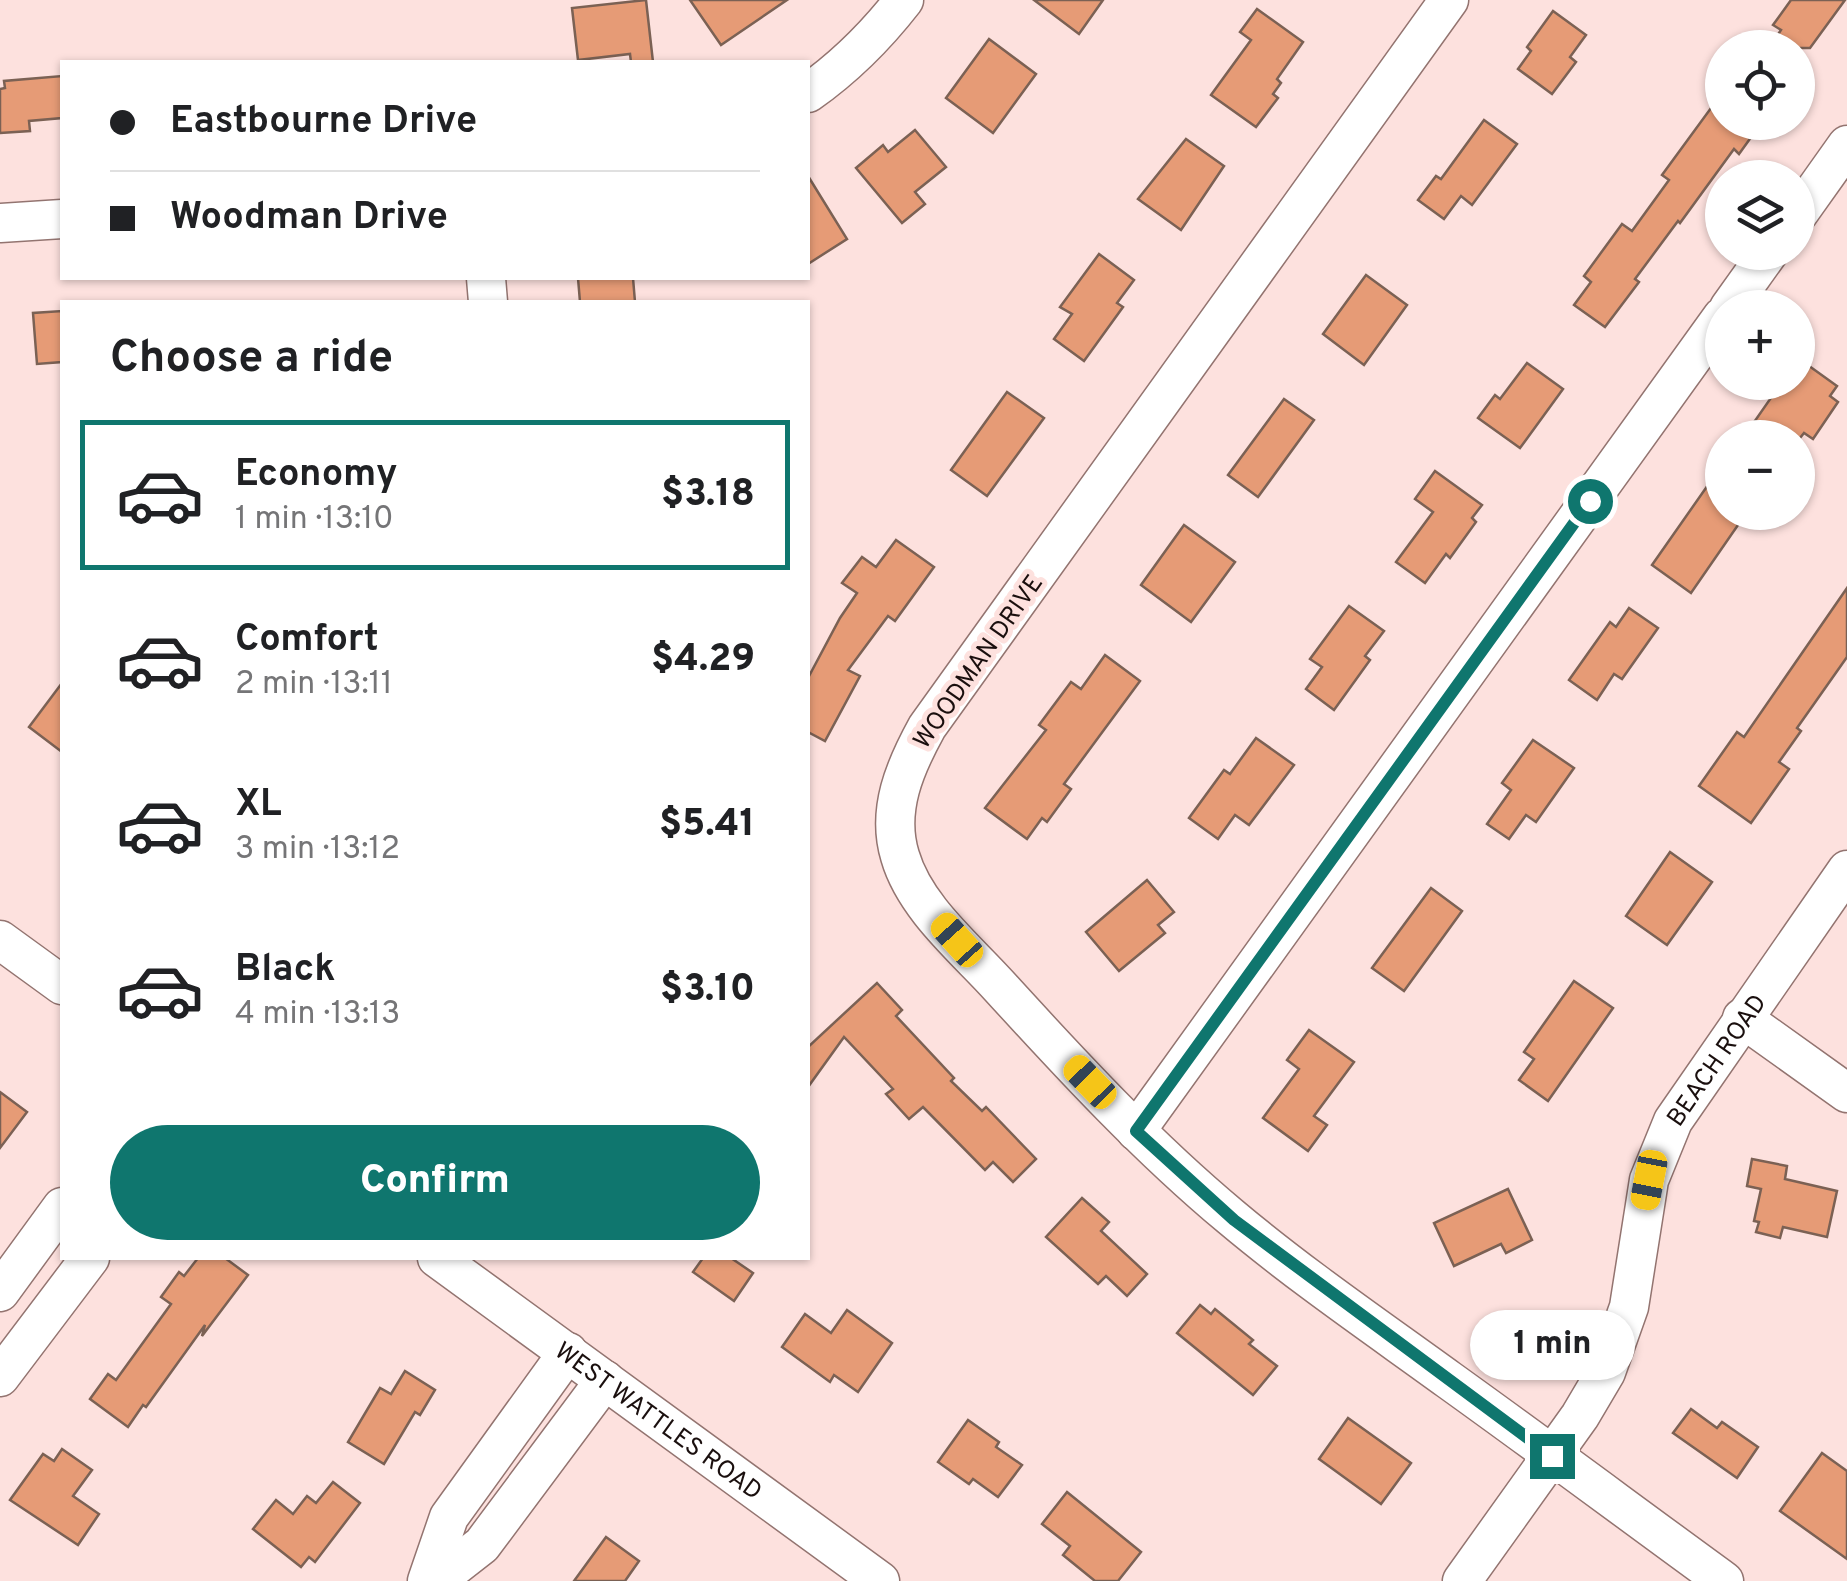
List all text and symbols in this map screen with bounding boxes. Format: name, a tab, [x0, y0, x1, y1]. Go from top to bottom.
map controls	[1705, 30, 1815, 530]
button: locate	[1705, 30, 1815, 140]
text: Eastbourne Drive	[170, 98, 477, 147]
button: layers	[1705, 160, 1815, 270]
text: Woodman Drive	[170, 194, 448, 243]
button: +	[1705, 290, 1815, 400]
text: Choose a ride	[110, 331, 393, 388]
button: −	[1705, 420, 1815, 530]
icon: car	[115, 450, 205, 540]
text: Economy	[235, 451, 397, 500]
text: $3.18	[661, 471, 755, 520]
route start	[1568, 479, 1613, 524]
text: 1 min · 13:10	[235, 500, 394, 540]
street label: WOODMAN DRIVE	[907, 569, 1051, 756]
icon: car	[115, 615, 205, 705]
text: Comfort	[235, 616, 379, 665]
text: $4.29	[651, 636, 755, 685]
text: 2 min · 13:11	[235, 665, 393, 705]
icon: car	[115, 780, 205, 870]
text: XL	[235, 781, 282, 830]
text: $5.41	[659, 801, 755, 850]
text: 3 min · 13:12	[235, 830, 400, 870]
car	[926, 908, 988, 972]
icon: car	[115, 945, 205, 1035]
text: Black	[235, 946, 335, 995]
text: $3.10	[660, 966, 755, 1015]
street label: BEACH ROAD	[1661, 989, 1775, 1134]
text: 4 min · 13:13	[235, 995, 400, 1035]
car	[1058, 1050, 1122, 1114]
button: Confirm	[110, 1125, 760, 1240]
car	[1629, 1148, 1669, 1212]
callout: 1 min	[1470, 1311, 1634, 1381]
text: 1 min	[1513, 1325, 1592, 1365]
street label: WEST WATTLES ROAD	[547, 1336, 768, 1509]
route end	[1530, 1434, 1575, 1479]

